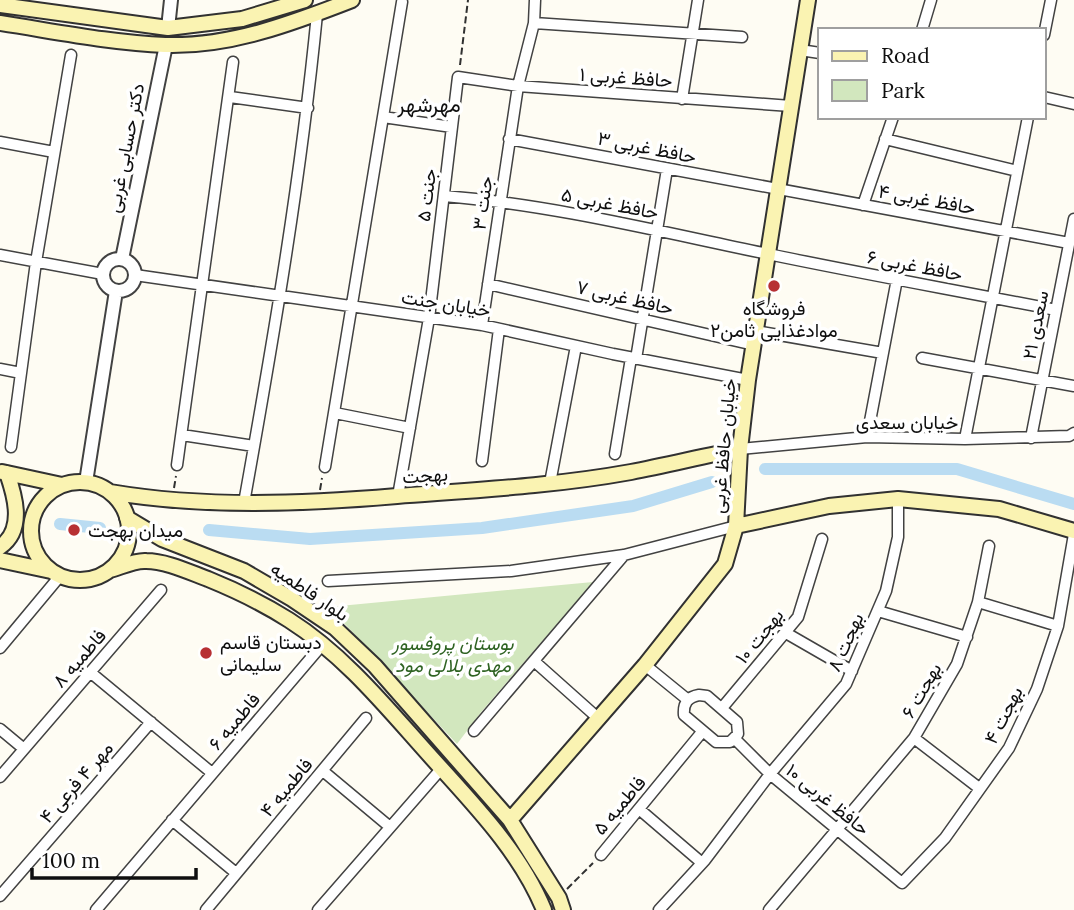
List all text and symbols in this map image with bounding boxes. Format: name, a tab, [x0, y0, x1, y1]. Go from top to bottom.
legend	[818, 28, 1046, 119]
text: Road	[881, 42, 930, 69]
street label: حافظ غربی ۱	[579, 62, 673, 92]
text: Park	[881, 77, 925, 104]
street label: دکتر حسابی غربی	[101, 81, 149, 215]
district label: مهرشهر	[396, 91, 461, 118]
street label: حافظ غربی ۳	[596, 126, 698, 168]
street label: جنت ۵	[411, 167, 441, 223]
street label: جنت ۳	[466, 174, 498, 232]
street label: حافظ غربی ۴	[877, 179, 977, 219]
street label: حافظ غربی ۵	[559, 182, 661, 224]
street label: حافظ غربی ۶	[865, 244, 965, 286]
street label: حافظ غربی ۷	[574, 274, 676, 320]
marker: فروشگاه موادغذایی ثامن۲	[766, 278, 782, 294]
street label: خیابان جنت	[400, 284, 492, 322]
street label: سعدی ۲۱	[1017, 288, 1053, 362]
place label: فروشگاه موادغذایی ثامن۲	[710, 296, 838, 342]
street label: خیابان حافظ غربی	[705, 378, 741, 514]
street label: خیابان سعدی	[856, 410, 958, 434]
street label: بهجت	[401, 461, 449, 489]
place label: میدان بهجت	[88, 518, 183, 542]
marker: میدان بهجت	[66, 522, 82, 538]
street label: بلوار فاطمیه	[266, 556, 354, 626]
street label: بهجت ۱۰	[729, 604, 789, 668]
street label: بهجت ۸	[821, 609, 869, 675]
street label: فاطمیه ۸	[47, 624, 111, 692]
place label: دبستان قاسم سلیمانی	[220, 630, 322, 676]
park label: بوستان پروفسور مهدی بلالی مود	[392, 631, 515, 677]
marker: دبستان قاسم سلیمانی	[198, 645, 214, 661]
street label: بهجت ۶	[896, 658, 946, 722]
street label: بهجت ۴	[978, 682, 1028, 748]
street label: فاطمیه ۶	[203, 687, 265, 755]
street label: مهر ۴ فرعی ۴	[34, 736, 118, 828]
street label: فاطمیه ۴	[254, 753, 318, 821]
street label: حافظ غربی ۱۰	[781, 758, 875, 840]
street label: فاطمیه ۵	[587, 771, 651, 839]
scale bar	[32, 836, 196, 880]
text: 100 m	[42, 847, 100, 874]

